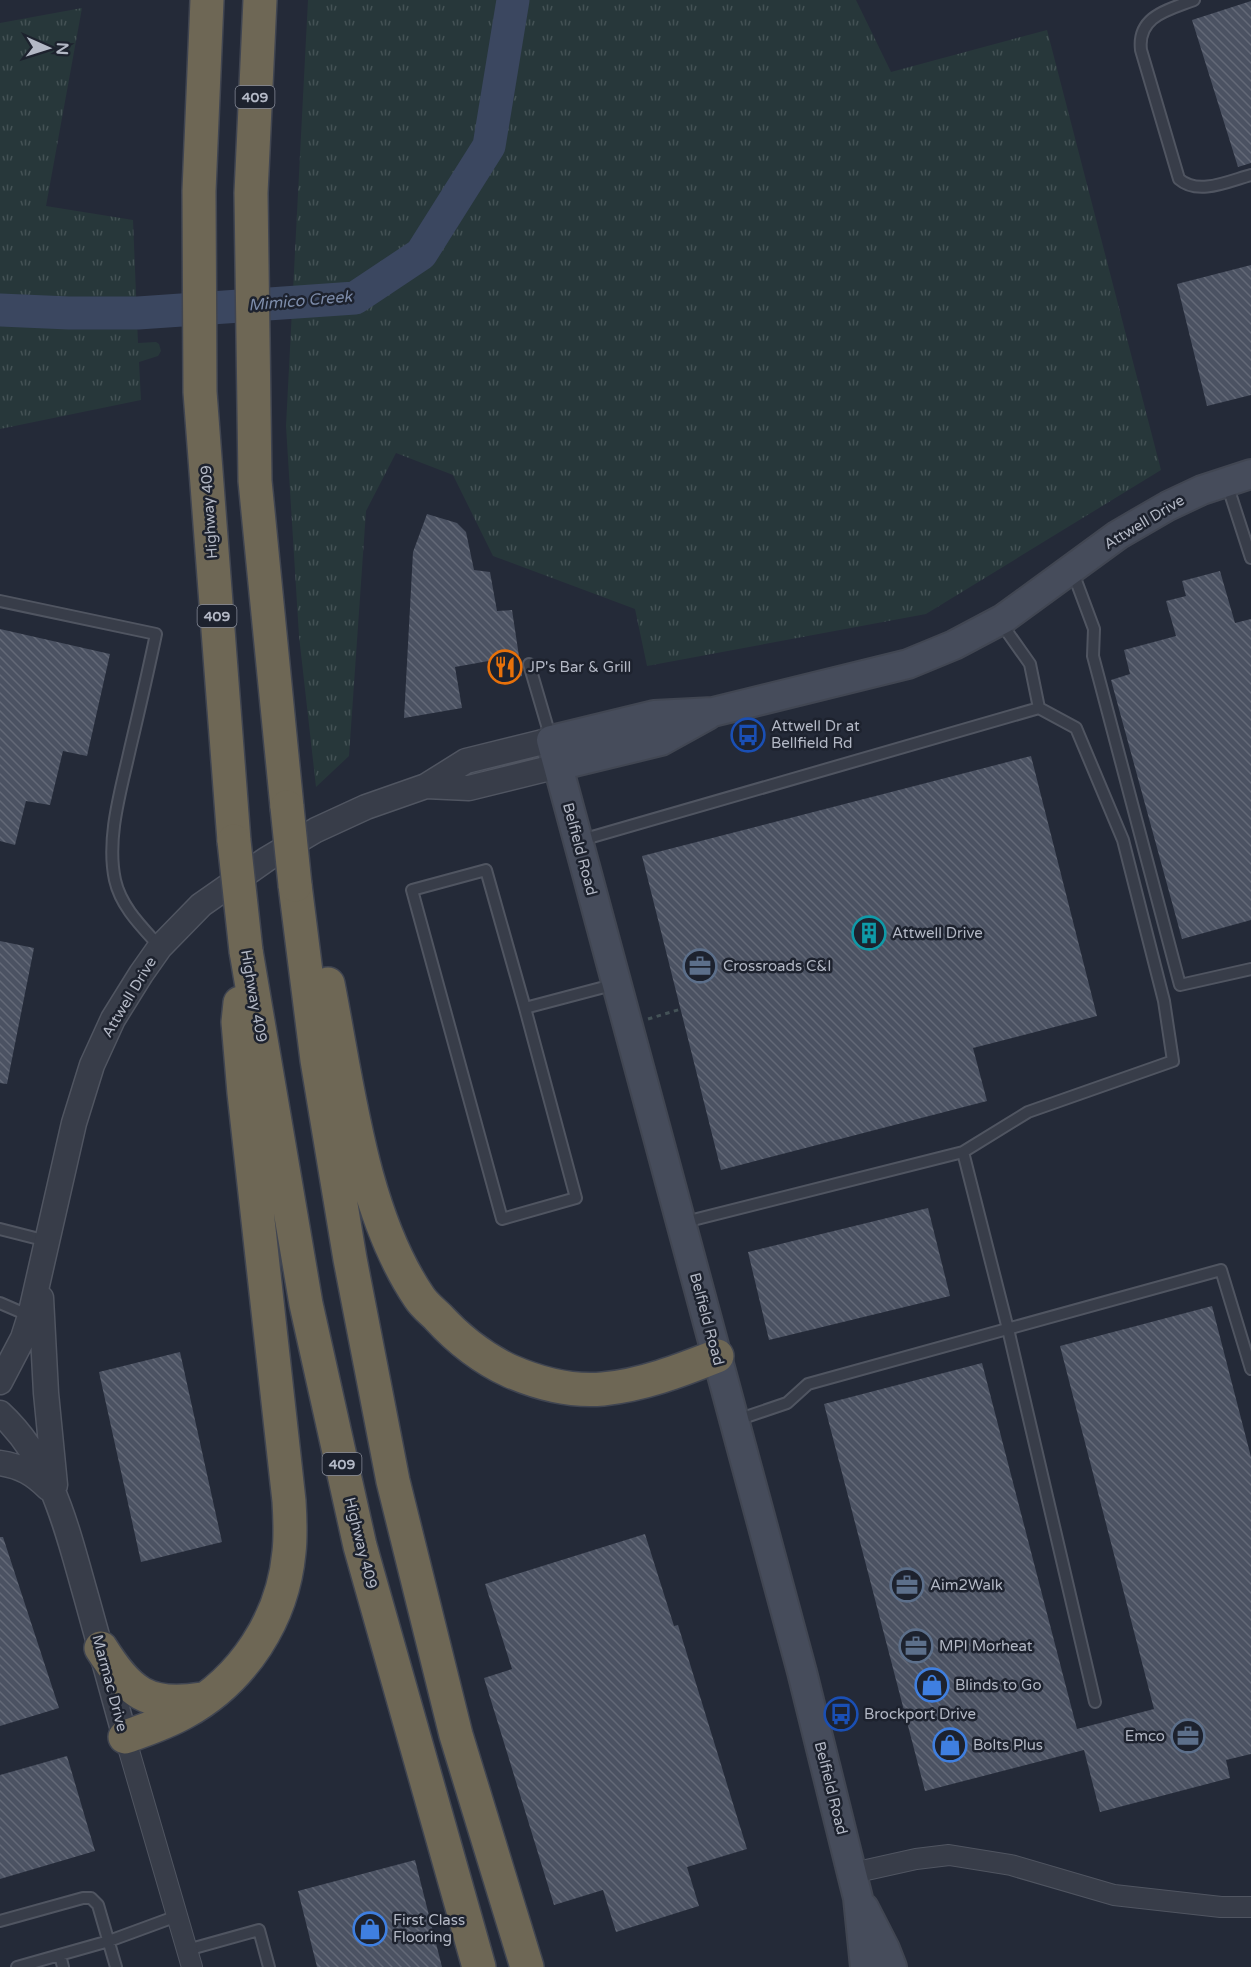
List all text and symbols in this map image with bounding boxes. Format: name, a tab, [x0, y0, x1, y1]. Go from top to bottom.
north arrow	[18, 18, 78, 78]
text: N	[52, 42, 72, 56]
road number: 409	[236, 86, 274, 108]
water label: Mimico Creek	[247, 286, 354, 315]
street label: Highway 409	[197, 465, 221, 559]
street label: Attwell Drive	[1100, 491, 1188, 553]
road number: 409	[198, 605, 236, 627]
restaurant icon: JP's Bar & Grill	[487, 649, 523, 685]
place label: JP's Bar & Grill	[528, 658, 631, 676]
bus stop icon: Attwell Dr at Bellfield Rd	[730, 717, 766, 753]
place label: Attwell Dr at Bellfield Rd	[771, 717, 860, 752]
street label: Belfield Road	[559, 801, 601, 897]
building icon: Attwell Drive	[851, 915, 887, 951]
place label: Attwell Drive	[892, 924, 983, 942]
street label: Highway 409	[237, 948, 271, 1044]
office icon: Crossroads C&I	[682, 948, 718, 984]
street label: Attwell Drive	[98, 953, 160, 1041]
place label: Crossroads C&I	[723, 957, 832, 975]
street label: Belfield Road	[686, 1271, 728, 1367]
road number: 409	[322, 1453, 362, 1475]
street label: Highway 409	[341, 1495, 381, 1591]
office icon: Aim2Walk	[889, 1567, 925, 1603]
place label: Aim2Walk	[930, 1576, 1003, 1594]
office icon: MPI Morheat	[898, 1628, 934, 1664]
street label: Marmac Drive	[88, 1633, 132, 1733]
place label: MPI Morheat	[939, 1637, 1033, 1655]
shop icon: Blinds to Go	[914, 1667, 950, 1703]
place label: Blinds to Go	[955, 1676, 1042, 1694]
bus stop icon: Brockport Drive	[823, 1696, 859, 1732]
place label: Brockport Drive	[864, 1705, 976, 1723]
office icon: Emco	[1170, 1718, 1206, 1754]
shop icon: Bolts Plus	[932, 1727, 968, 1763]
place label: Emco	[1125, 1727, 1165, 1745]
place label: Bolts Plus	[973, 1736, 1043, 1754]
street label: Belfield Road	[811, 1740, 851, 1836]
shop icon: First Class Flooring	[352, 1911, 388, 1947]
place label: First Class Flooring	[393, 1911, 465, 1946]

